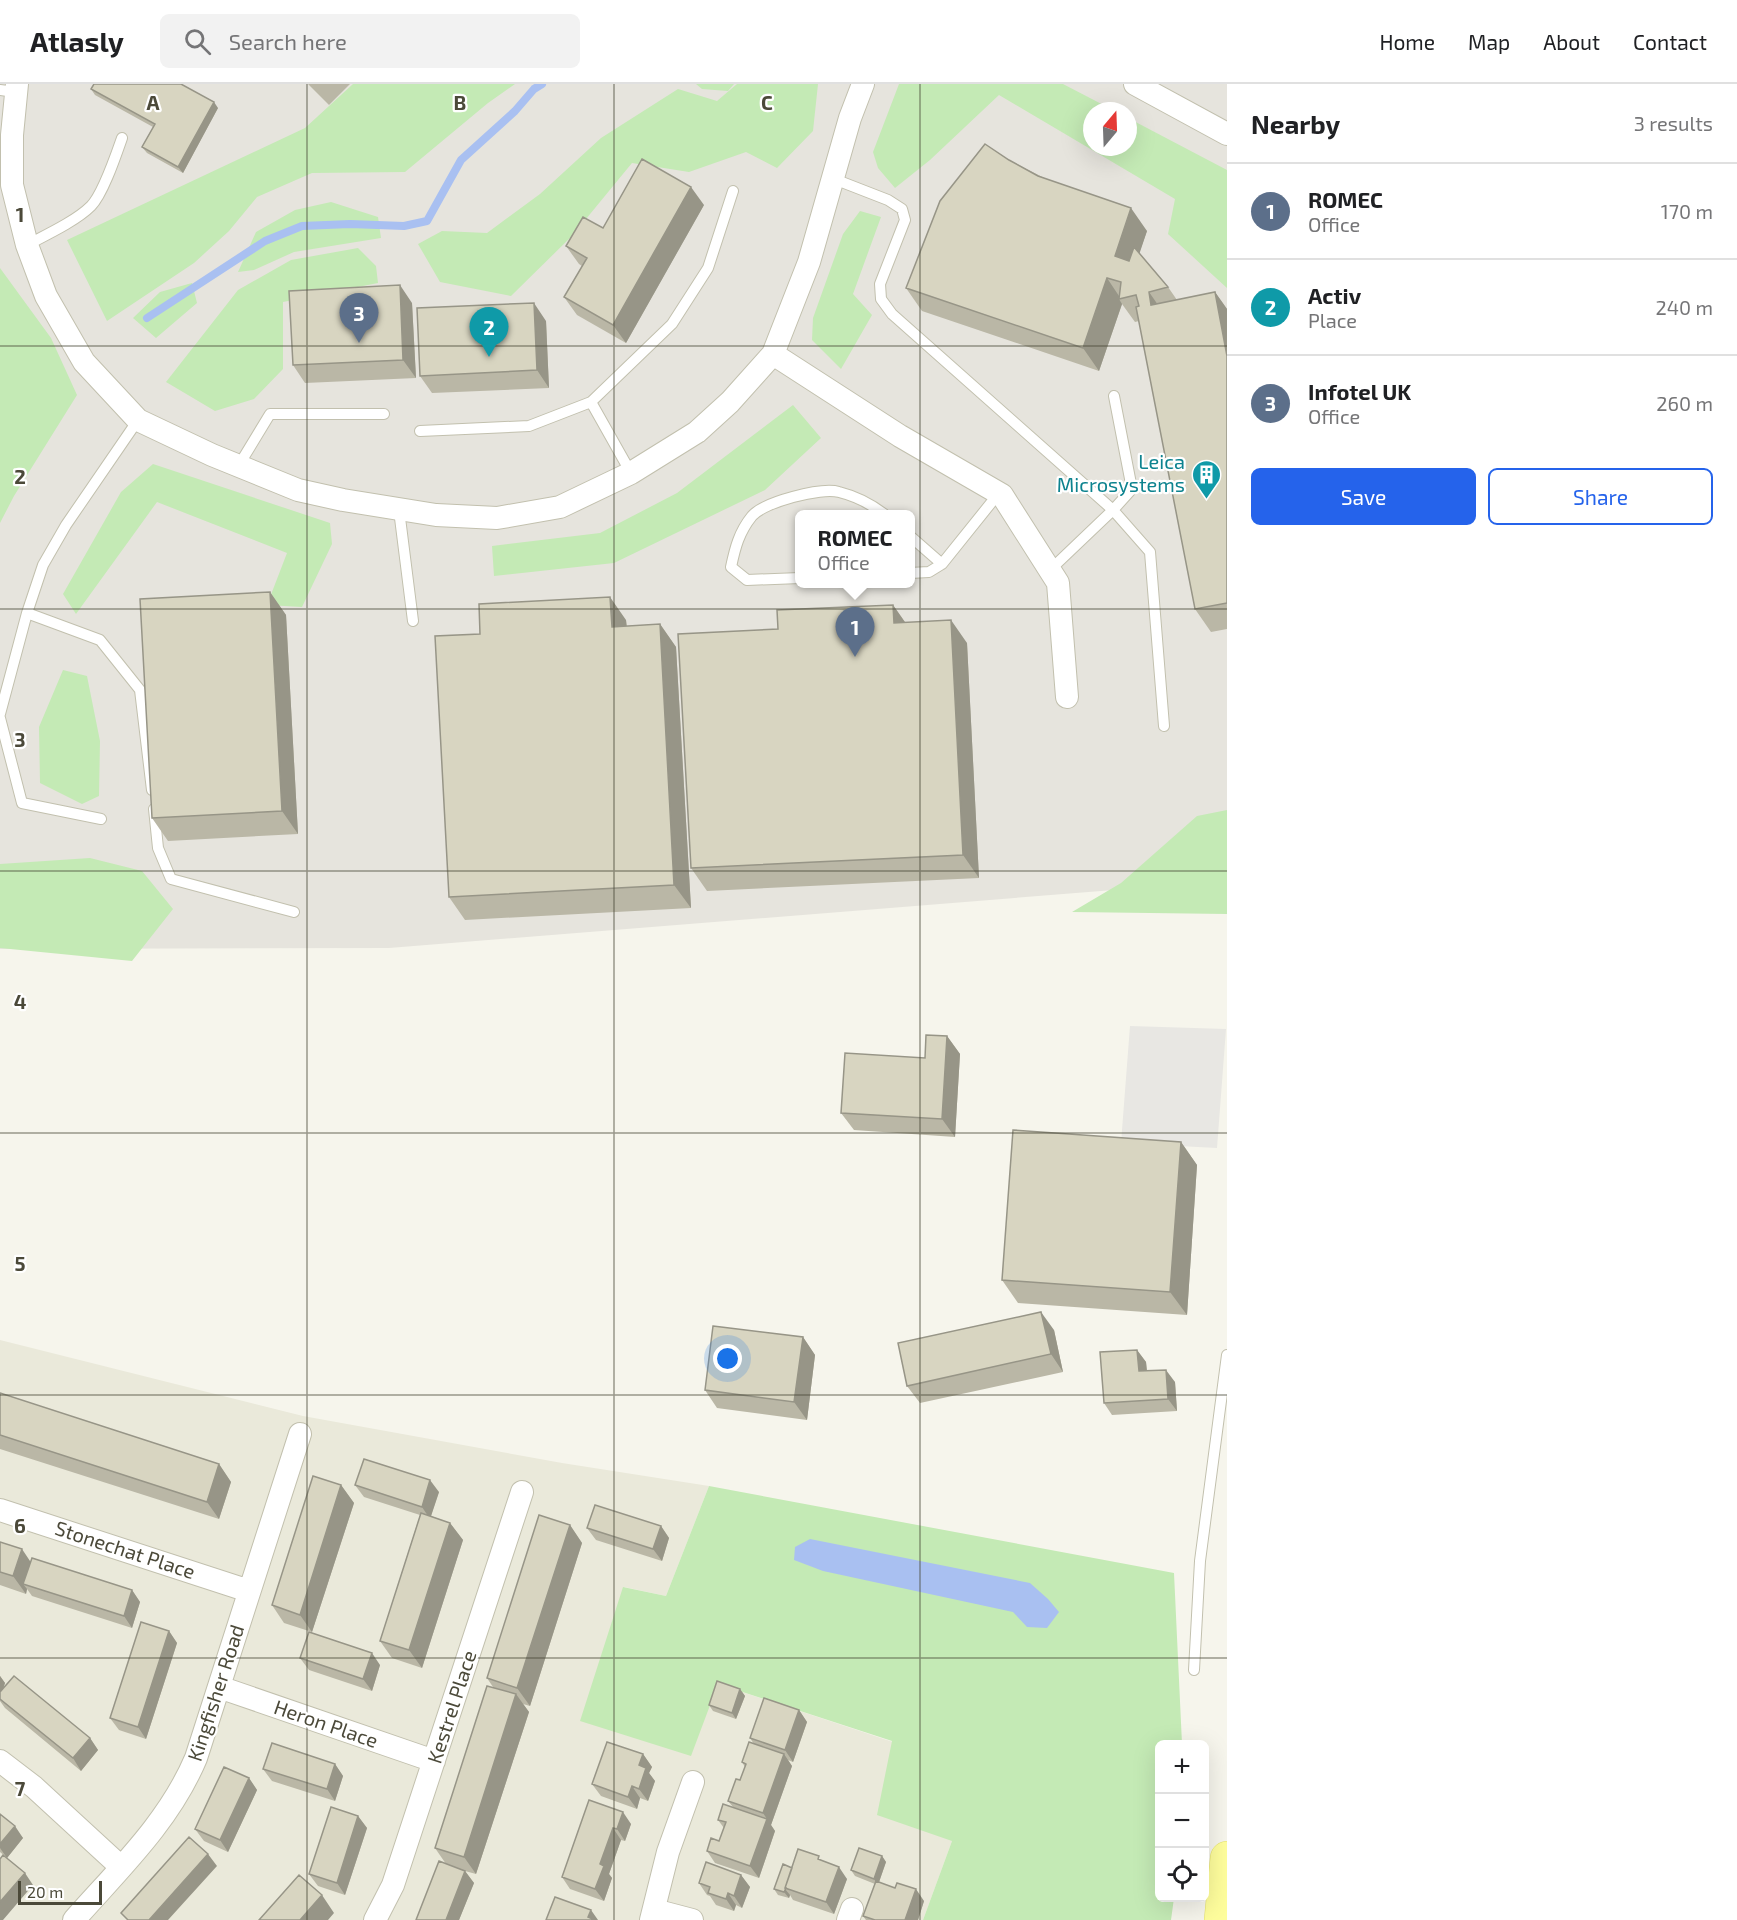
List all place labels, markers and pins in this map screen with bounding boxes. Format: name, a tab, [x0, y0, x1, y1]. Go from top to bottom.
pin: 3	[340, 294, 378, 343]
pin: 2	[470, 308, 508, 357]
place label: Leica Microsystems	[1057, 449, 1185, 496]
building icon: Leica Microsystems	[1190, 458, 1222, 500]
pin: 1	[836, 608, 874, 657]

